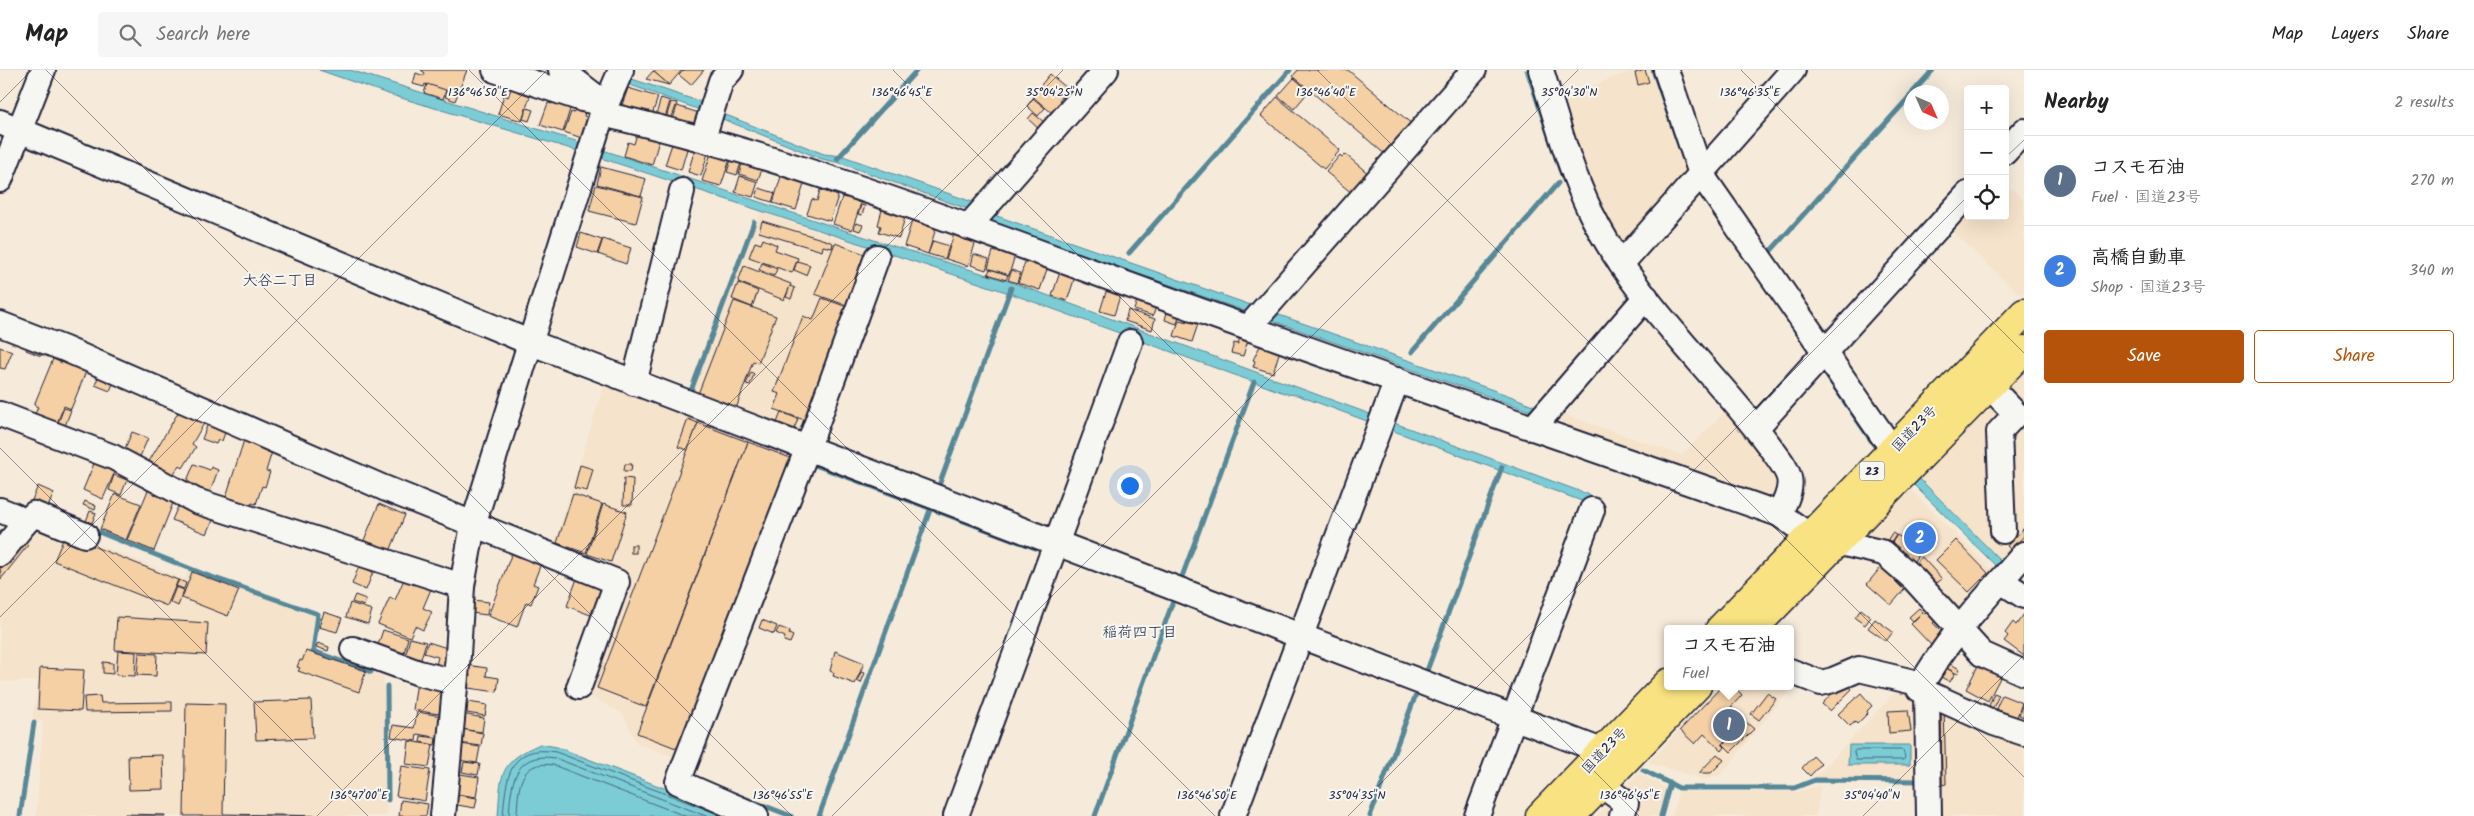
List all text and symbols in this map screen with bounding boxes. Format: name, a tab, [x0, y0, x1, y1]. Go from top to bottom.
search box	[98, 12, 448, 57]
text: Map	[25, 15, 68, 54]
text: Search here	[156, 20, 250, 50]
text: Map	[2272, 20, 2303, 49]
text: Layers	[2331, 20, 2379, 49]
text: Share	[2407, 20, 2449, 49]
icon: search	[116, 21, 144, 49]
text: 136°46'50"E	[448, 83, 509, 102]
text: 136°46'45"E	[872, 83, 933, 102]
text: 35°04'25"N	[1025, 83, 1083, 102]
text: 136°46'40"E	[1296, 83, 1357, 102]
text: 35°04'30"N	[1541, 83, 1597, 102]
text: 136°46'35"E	[1720, 83, 1781, 102]
north arrow	[1904, 85, 1949, 130]
map controls	[1964, 85, 2009, 220]
button: +	[1964, 85, 2009, 130]
text: Nearby	[2044, 86, 2109, 119]
text: 2 results	[2394, 90, 2454, 115]
button: −	[1964, 130, 2009, 175]
text: コスモ石油	[2091, 153, 2185, 183]
text: 1	[2058, 168, 2062, 193]
text: 270 m	[2410, 168, 2454, 193]
button: locate	[1964, 175, 2009, 220]
text: Fuel · 国道23号	[2091, 185, 2201, 210]
text: 高橋自動車	[2091, 243, 2186, 273]
text: 2	[2055, 258, 2065, 283]
text: 340 m	[2409, 258, 2454, 283]
district label: 大谷二丁目	[242, 269, 318, 293]
text: Shop · 国道23号	[2091, 275, 2206, 300]
button: Save	[2044, 330, 2244, 383]
button: Share	[2254, 330, 2454, 383]
street label: 国道23号	[1887, 400, 1943, 457]
road number: 23	[1860, 462, 1884, 481]
your location	[1117, 473, 1143, 499]
pin: 2	[1904, 519, 1936, 557]
district label: 稲荷四丁目	[1102, 621, 1178, 645]
popup	[1664, 625, 1794, 690]
text: コスモ石油	[1682, 631, 1776, 661]
text: Fuel	[1682, 661, 1709, 686]
pin: 1	[1713, 706, 1745, 744]
street label: 国道23号	[1577, 722, 1633, 779]
text: 136°47'00"E	[330, 786, 389, 805]
text: 136°46'55"E	[753, 786, 814, 805]
text: 136°46'50"E	[1177, 786, 1238, 805]
text: 35°04'35"N	[1328, 786, 1386, 805]
text: 136°46'45"E	[1600, 786, 1661, 805]
text: 35°04'40"N	[1844, 786, 1900, 805]

